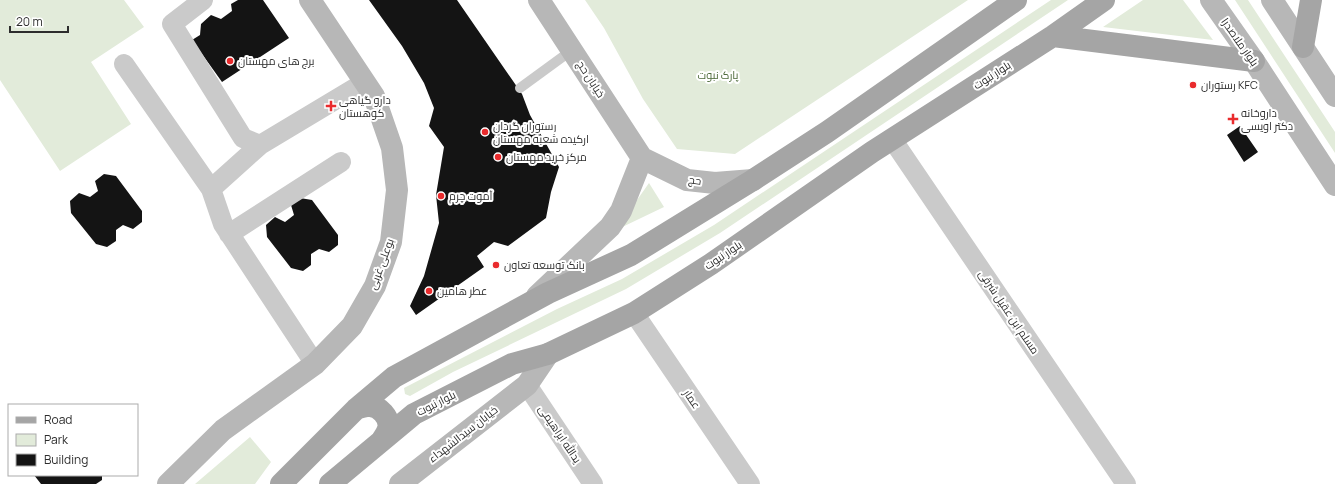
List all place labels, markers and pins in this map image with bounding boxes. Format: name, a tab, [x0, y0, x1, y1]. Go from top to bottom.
place label: برج های مهستان	[238, 53, 315, 69]
marker: برج های مهستان	[225, 56, 235, 66]
place label: رستوران KFC	[1201, 77, 1258, 92]
marker: رستوران KFC	[1188, 80, 1198, 90]
place label: دارو گیاهی کوهستان	[339, 92, 391, 120]
marker: دارو گیاهی کوهستان	[326, 101, 336, 111]
place label: داروخانه دکتر اویسی	[1241, 105, 1293, 133]
marker: داروخانه دکتر اویسی	[1228, 114, 1238, 124]
place label: رستوران گردان ارکیده شعبه مهستان	[493, 118, 589, 146]
marker: رستوران گردان ارکیده شعبه مهستان	[480, 127, 490, 137]
place label: مرکز خرید مهستان	[506, 149, 587, 164]
marker: مرکز خرید مهستان	[493, 152, 503, 162]
place label: آموت چرم	[449, 188, 493, 204]
marker: آموت چرم	[436, 191, 446, 201]
place label: بانک توسعه تعاون	[504, 257, 585, 272]
marker: بانک توسعه تعاون	[491, 260, 501, 270]
place label: عطر هامین	[437, 283, 487, 298]
marker: عطر هامین	[424, 286, 434, 296]

